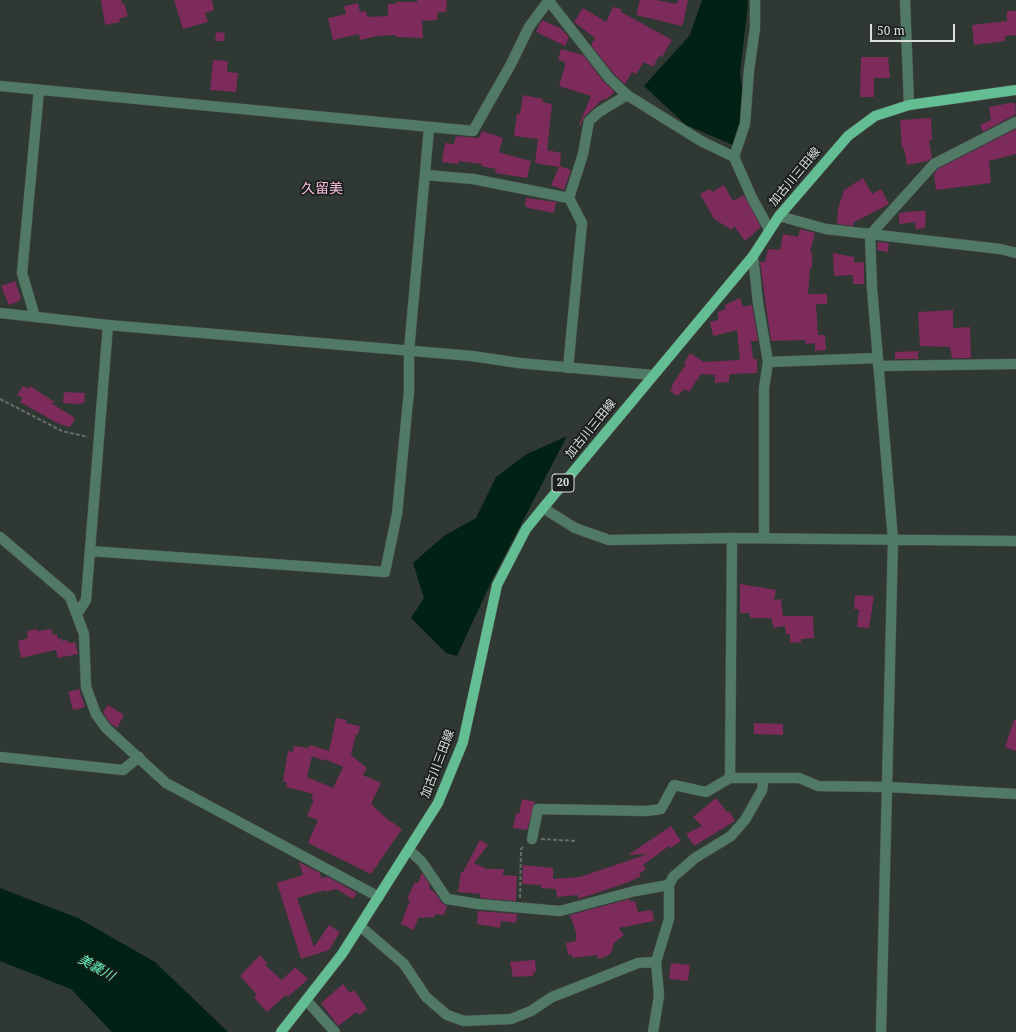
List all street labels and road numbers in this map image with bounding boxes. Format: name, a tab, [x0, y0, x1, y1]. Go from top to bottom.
street label: 加古川三田線	[766, 145, 824, 209]
street label: 加古川三田線	[563, 396, 619, 462]
road number: 20	[552, 474, 574, 492]
street label: 加古川三田線	[418, 728, 458, 800]

